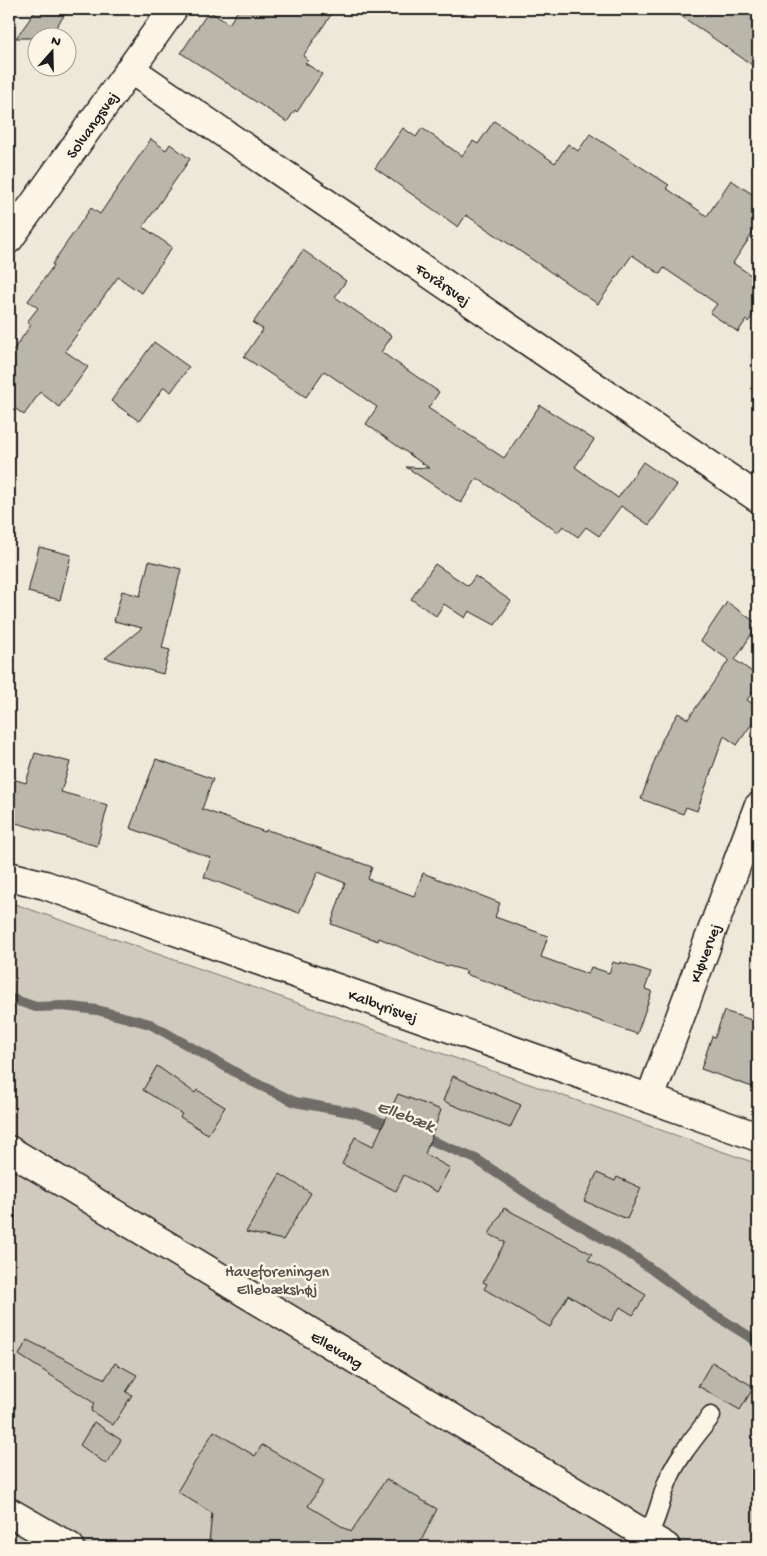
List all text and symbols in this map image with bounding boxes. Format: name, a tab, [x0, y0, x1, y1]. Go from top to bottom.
north arrow	[28, 28, 78, 78]
text: N	[48, 33, 63, 52]
street label: Solvangsvej	[63, 89, 124, 163]
street label: Forårsvej	[410, 260, 473, 312]
street label: Kløvervej	[688, 922, 727, 986]
street label: Kalbyrisvej	[345, 987, 420, 1029]
water label: Ellebæk	[373, 1097, 439, 1139]
park label: Haveforeningen Ellebækshøj	[225, 1264, 329, 1301]
street label: Ellevang	[306, 1328, 366, 1375]

